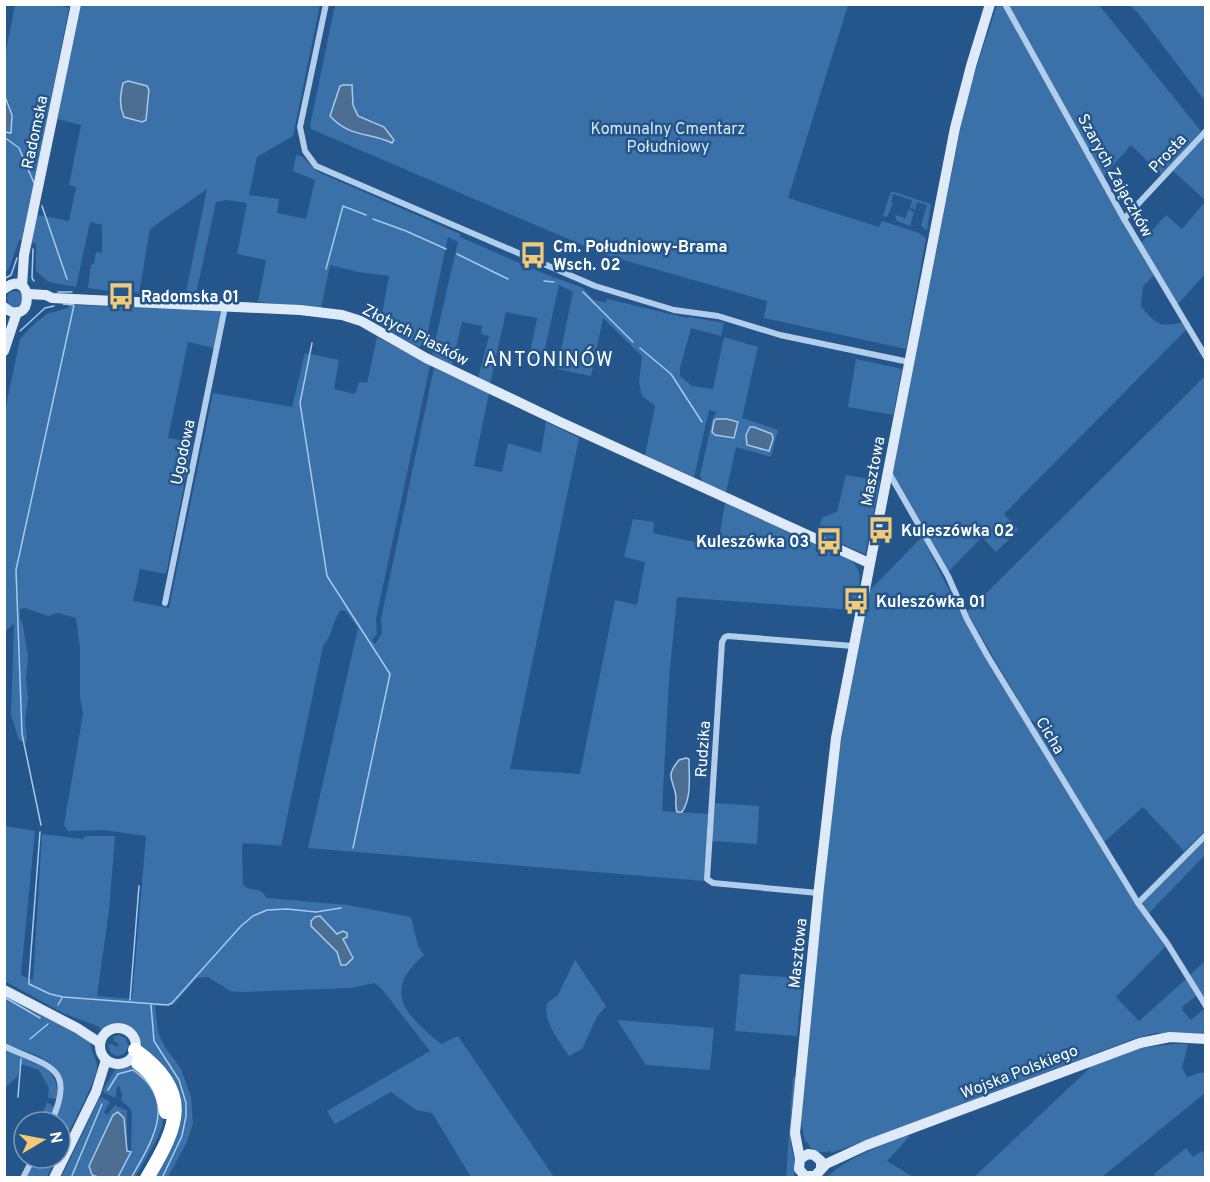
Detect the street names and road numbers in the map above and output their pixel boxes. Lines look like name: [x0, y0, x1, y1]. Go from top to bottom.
street label: Radomska: [18, 94, 53, 171]
street label: Szarych Zajączków: [1072, 111, 1156, 241]
street label: Prosta: [1145, 131, 1192, 178]
street label: Złotych Piasków: [359, 300, 472, 371]
street label: Ugodowa: [167, 418, 201, 487]
street label: Masztowa: [857, 435, 891, 508]
street label: Cicha: [1030, 714, 1068, 758]
street label: Rudzika: [692, 720, 716, 778]
street label: Masztowa: [785, 917, 813, 989]
street label: Wojska Polskiego: [958, 1041, 1081, 1104]

